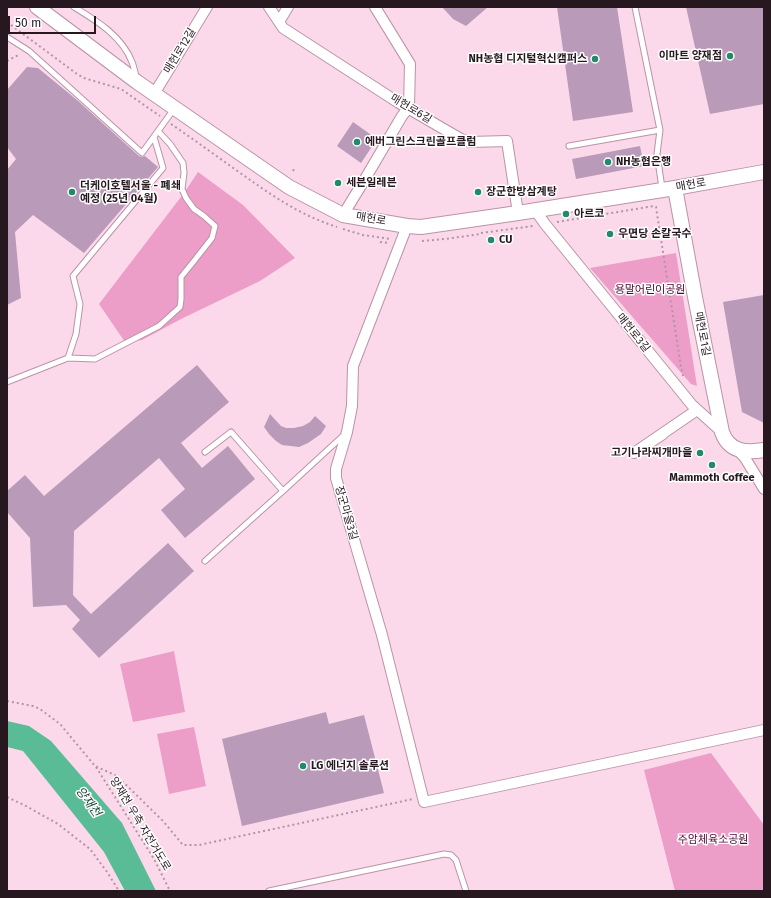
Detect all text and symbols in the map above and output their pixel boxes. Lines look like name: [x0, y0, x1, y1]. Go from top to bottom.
scale bar: [10, 8, 98, 34]
text: 50 m: [15, 16, 41, 30]
street label: 매헌로12길: [161, 26, 199, 76]
place label: 이마트 양재점: [659, 49, 722, 63]
marker: 이마트 양재점: [725, 51, 735, 61]
place label: NH농협 디지털혁신캠퍼스: [469, 52, 587, 66]
marker: NH농협 디지털혁신캠퍼스: [590, 54, 600, 64]
street label: 매헌로6길: [388, 91, 434, 127]
place label: 에버그린스크린골프클럼: [365, 135, 476, 149]
marker: 에버그린스크린골프클럼: [352, 137, 362, 147]
place label: NH농협은행: [616, 155, 671, 169]
marker: NH농협은행: [603, 157, 613, 167]
place label: 세븐일레븐: [346, 176, 397, 190]
street label: 매헌로: [675, 176, 707, 194]
marker: 세븐일레븐: [333, 178, 343, 188]
place label: 더케이호텔서울 - 폐쇄 예정 (25년 04월): [80, 179, 181, 205]
place label: 장군한방삼계탕: [486, 185, 557, 199]
marker: 더케이호텔서울 - 폐쇄 예정 (25년 04월): [67, 187, 77, 197]
marker: 장군한방삼계탕: [473, 187, 483, 197]
place label: 아르코: [574, 207, 604, 221]
marker: 아르코: [561, 209, 571, 219]
street label: 매헌로: [355, 210, 387, 228]
place label: 우면당 손칼국수: [618, 227, 691, 241]
marker: 우면당 손칼국수: [605, 229, 615, 239]
place label: CU: [499, 233, 512, 247]
marker: CU: [486, 235, 496, 245]
park label: 용말어린이공원: [615, 283, 685, 297]
street label: 매헌로3길: [613, 311, 653, 355]
street label: 매헌로1길: [691, 311, 713, 357]
place label: 고기나라찌개마을: [611, 446, 692, 460]
marker: 고기나라찌개마을: [695, 448, 705, 458]
marker: Mammoth Coffee: [707, 460, 717, 470]
place label: Mammoth Coffee: [669, 471, 755, 485]
street label: 장군마을3길: [332, 484, 360, 542]
place label: LG 에너지 솔루션: [311, 759, 389, 773]
marker: LG 에너지 솔루션: [298, 761, 308, 771]
street label: 양재천 우측 자전거도로: [107, 775, 173, 873]
water label: 양재천: [72, 784, 104, 820]
park label: 주암체육소공원: [678, 833, 748, 847]

